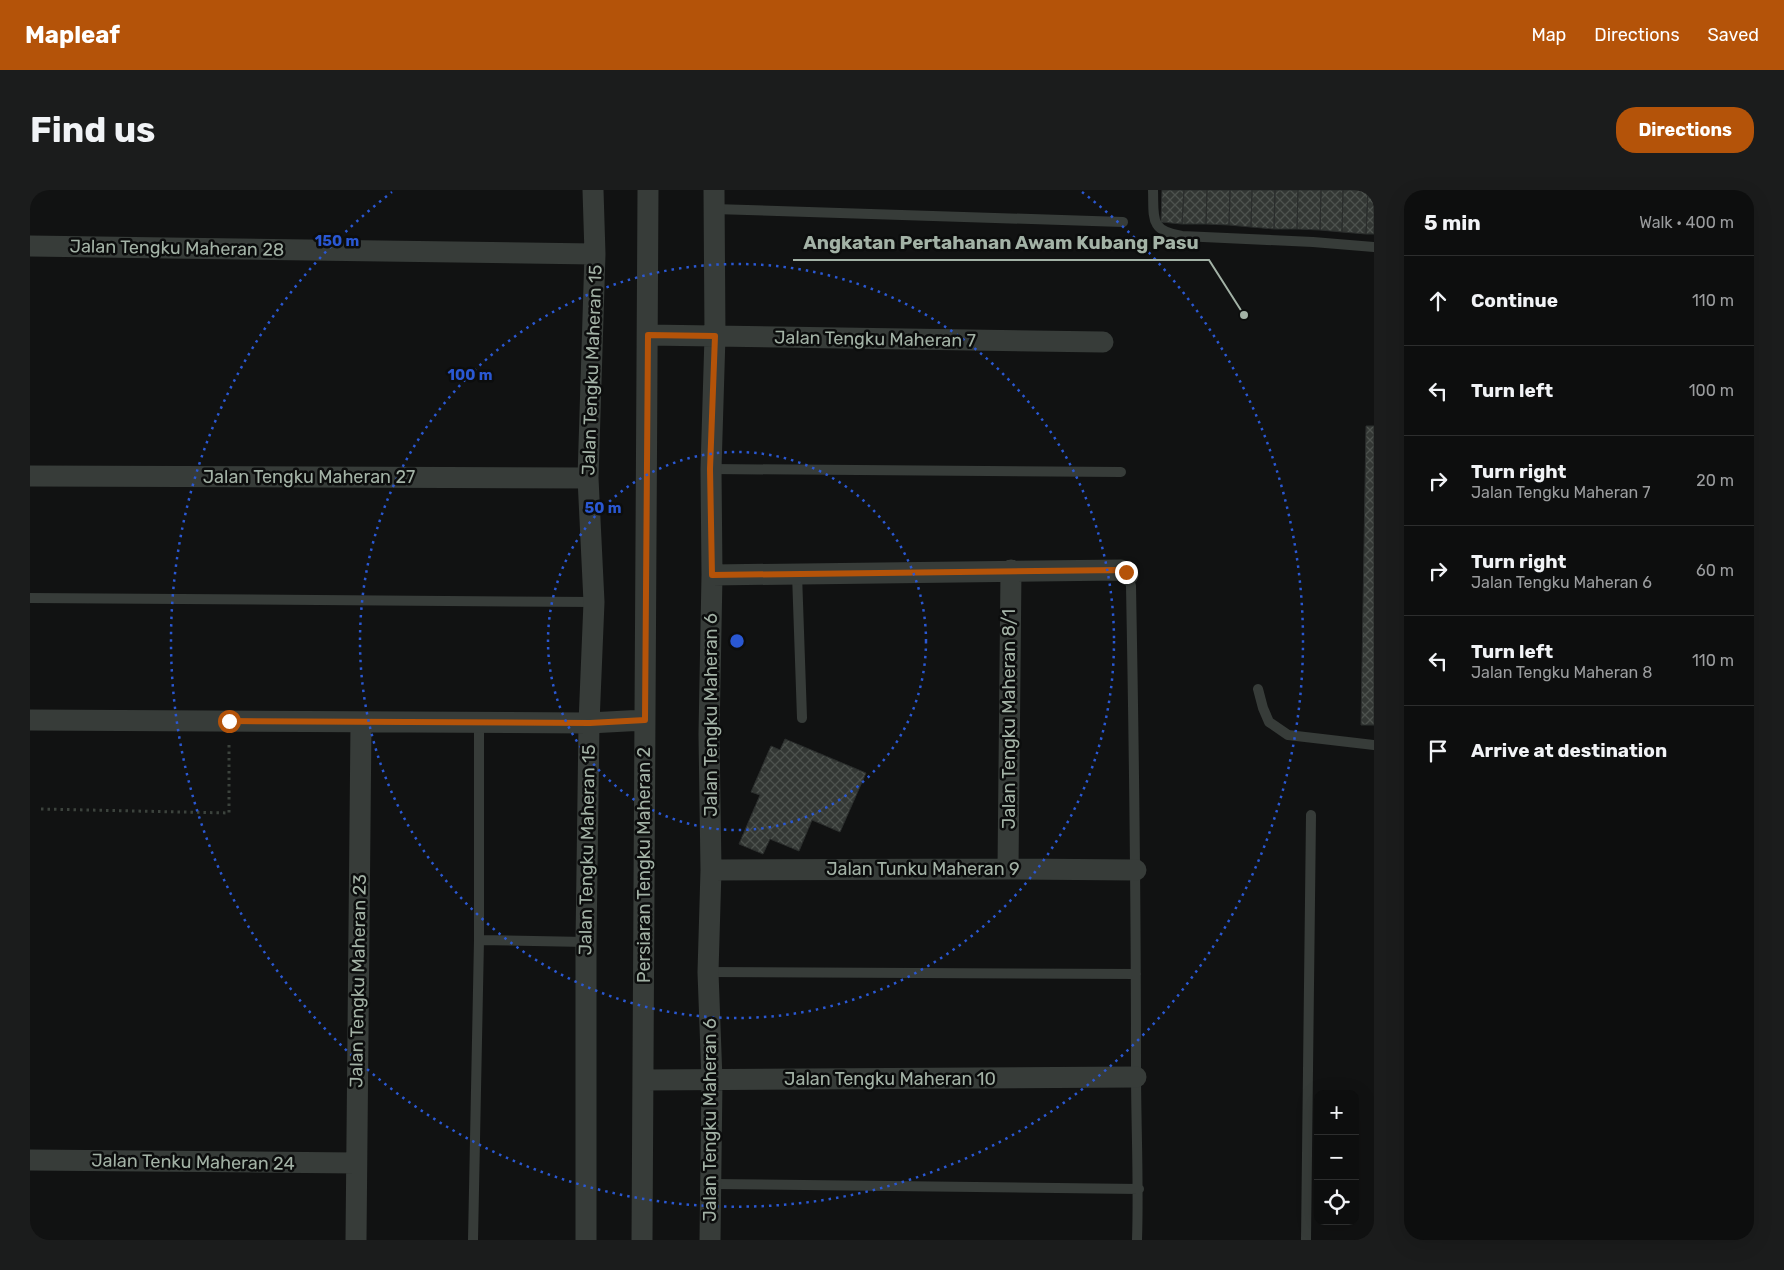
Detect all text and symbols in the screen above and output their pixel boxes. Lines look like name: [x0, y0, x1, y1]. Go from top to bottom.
text: Mapleaf: [25, 21, 120, 49]
text: Map: [1531, 24, 1566, 46]
text: Directions: [1594, 24, 1680, 46]
text: Saved: [1708, 24, 1759, 46]
button: Directions: [1616, 107, 1754, 153]
text: Find us: [30, 109, 155, 151]
text: 5 min: [1424, 210, 1481, 235]
text: Walk · 400 m: [1639, 213, 1734, 232]
callout: Angkatan Pertahanan Awam Kubang Pasu: [793, 226, 1209, 260]
text: Angkatan Pertahanan Awam Kubang Pasu: [803, 231, 1199, 254]
text: 150 m: [315, 232, 359, 250]
street label: Jalan Tengku Maheran 28: [70, 235, 284, 261]
street label: Jalan Tengku Maheran 15: [577, 264, 607, 476]
icon: ahead: [1424, 287, 1452, 315]
text: Continue: [1471, 289, 1558, 312]
text: 110 m: [1692, 291, 1734, 310]
street label: Jalan Tengku Maheran 7: [774, 326, 976, 352]
text: 100 m: [448, 366, 492, 384]
icon: left: [1424, 377, 1452, 405]
text: Turn left: [1471, 379, 1553, 402]
text: 100 m: [1689, 381, 1734, 400]
text: Turn right: [1471, 460, 1566, 483]
street label: Jalan Tengku Maheran 27: [203, 466, 415, 488]
icon: right: [1424, 467, 1452, 495]
text: 20 m: [1696, 471, 1734, 490]
text: Jalan Tengku Maheran 7: [1471, 483, 1650, 502]
text: 50 m: [585, 499, 621, 517]
text: Turn right: [1471, 550, 1566, 573]
icon: right: [1424, 557, 1452, 585]
route end: [1115, 561, 1138, 584]
text: 60 m: [1696, 561, 1734, 580]
text: Jalan Tengku Maheran 6: [1471, 573, 1652, 592]
street label: Jalan Tengku Maheran 8/1: [998, 609, 1020, 829]
street label: Jalan Tengku Maheran 6: [700, 613, 722, 817]
centre of rings: [728, 632, 746, 650]
text: Turn left: [1471, 640, 1553, 663]
icon: left: [1424, 647, 1452, 675]
text: 110 m: [1692, 651, 1734, 670]
text: Jalan Tengku Maheran 8: [1471, 663, 1652, 682]
route start: [218, 710, 241, 733]
icon: arrive: [1424, 737, 1452, 765]
text: Arrive at destination: [1471, 739, 1667, 762]
street label: Jalan Tengku Maheran 15: [574, 744, 600, 956]
street label: Persiaran Tengku Maheran 2: [633, 747, 655, 983]
street label: Jalan Tunku Maheran 9: [826, 858, 1020, 880]
street label: Jalan Tengku Maheran 23: [345, 874, 371, 1088]
street label: Jalan Tengku Maheran 6: [699, 1018, 721, 1222]
street label: Jalan Tengku Maheran 10: [784, 1068, 996, 1090]
map controls: [1314, 1090, 1359, 1225]
button: +: [1314, 1090, 1359, 1135]
button: −: [1314, 1135, 1359, 1180]
street label: Jalan Tenku Maheran 24: [91, 1149, 295, 1175]
button: locate: [1314, 1180, 1359, 1225]

